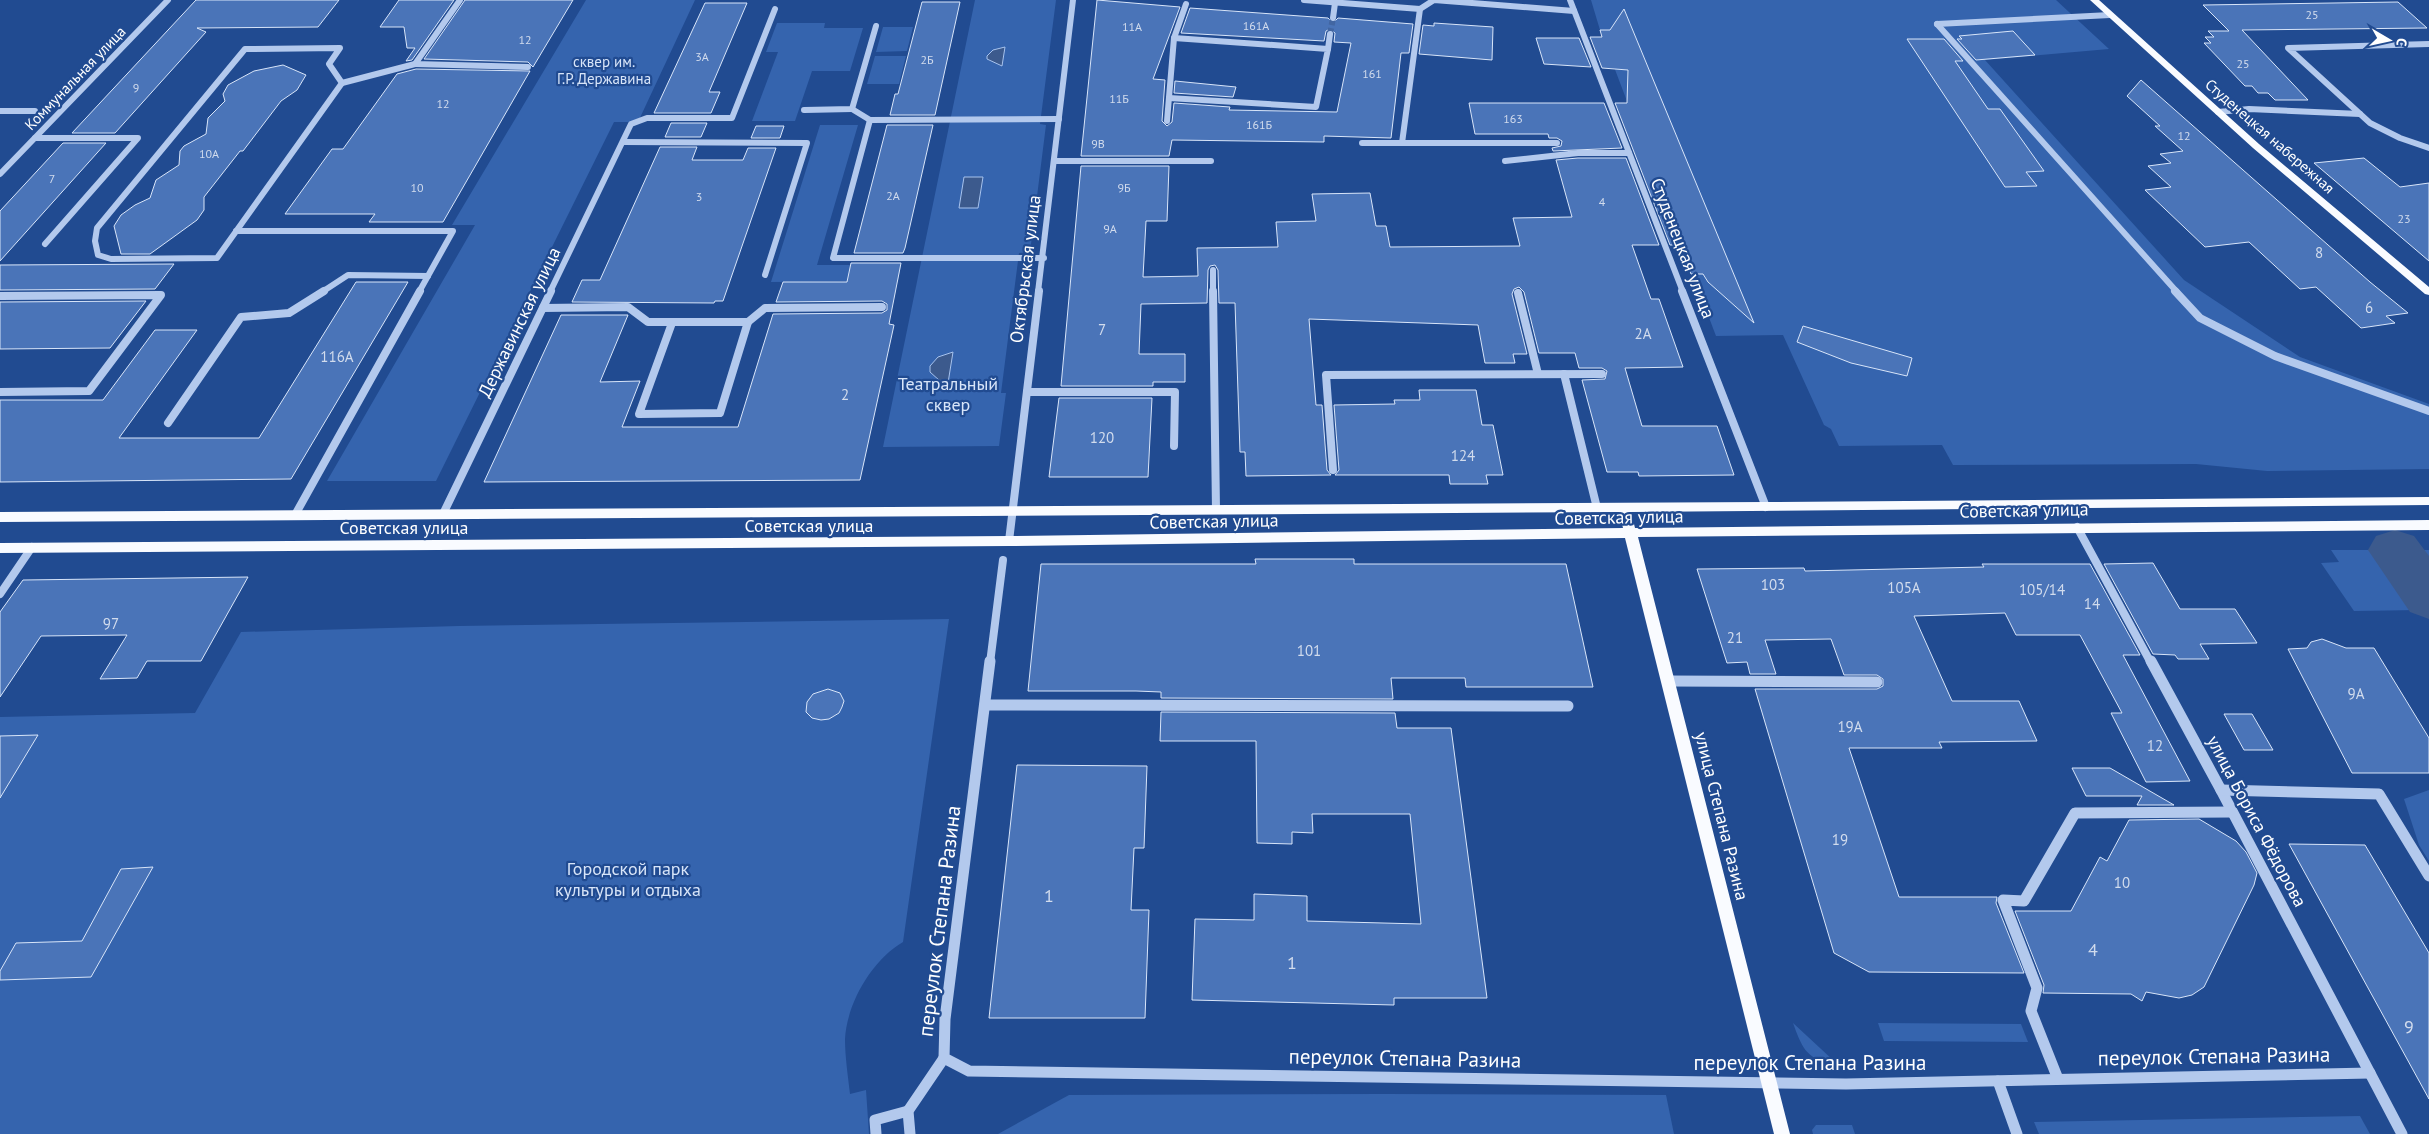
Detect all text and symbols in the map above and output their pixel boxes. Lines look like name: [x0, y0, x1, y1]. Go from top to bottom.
house number: 25: [2305, 7, 2319, 22]
north arrow: [2364, 15, 2414, 65]
house number: 161А: [1243, 18, 1269, 33]
house number: 11А: [1122, 19, 1142, 34]
street label: Коммунальная улица: [20, 22, 130, 134]
house number: 12: [518, 32, 532, 47]
text: С: [2392, 37, 2411, 47]
house number: 3А: [695, 49, 709, 64]
park label: сквер им. Г.Р. Державина: [557, 52, 651, 88]
house number: 2Б: [920, 52, 934, 67]
house number: 25: [2236, 56, 2250, 71]
house number: 161: [1362, 66, 1382, 81]
street label: Студенецкая набережная: [2201, 75, 2339, 197]
house number: 9: [133, 80, 139, 95]
house number: 11Б: [1109, 91, 1129, 106]
house number: 12: [436, 96, 450, 111]
house number: 163: [1503, 111, 1523, 126]
house number: 161Б: [1246, 117, 1273, 132]
house number: 12: [2177, 128, 2191, 143]
house number: 9В: [1091, 136, 1105, 151]
house number: 10А: [199, 146, 219, 161]
house number: 7: [49, 171, 55, 186]
street label: Студенецкая улица: [1646, 174, 1720, 322]
house number: 10: [410, 180, 424, 195]
house number: 9Б: [1117, 180, 1131, 195]
house number: 2А: [886, 188, 900, 203]
house number: 3: [696, 189, 702, 204]
street label: Октябрьская улица: [1005, 194, 1045, 344]
house number: 4: [1599, 194, 1606, 209]
house number: 23: [2397, 211, 2411, 226]
house number: 9А: [1103, 221, 1117, 236]
street label: Державинская улица: [473, 243, 565, 401]
house number: 8: [2315, 243, 2323, 262]
house number: 6: [2365, 298, 2373, 317]
house number: 7: [1098, 320, 1106, 339]
house number: 2А: [1635, 324, 1652, 343]
house number: 116А: [320, 347, 354, 366]
park label: Театральный сквер: [898, 372, 998, 416]
house number: 2: [841, 385, 849, 404]
house number: 120: [1090, 428, 1114, 447]
house number: 124: [1451, 446, 1475, 465]
street label: Советская улица: [1959, 497, 2089, 523]
street label: Советская улица: [1554, 504, 1684, 530]
street label: Советская улица: [1149, 508, 1279, 534]
street label: Советская улица: [744, 514, 874, 537]
street label: Советская улица: [339, 516, 469, 539]
house number: 103: [1761, 575, 1785, 594]
house number: 105А: [1887, 578, 1921, 597]
house number: 105/14: [2019, 580, 2065, 599]
house number: 14: [2084, 594, 2100, 613]
house number: 97: [103, 614, 119, 633]
house number: 21: [1727, 628, 1743, 647]
house number: 101: [1297, 641, 1321, 660]
house number: 9А: [2348, 684, 2365, 703]
house number: 19А: [1837, 717, 1863, 736]
street label: улица Степана Разина: [1690, 729, 1754, 903]
street label: улица Бориса Фёдорова: [2202, 731, 2312, 911]
house number: 12: [2147, 736, 2163, 755]
street label: переулок Степана Разина: [911, 804, 967, 1038]
house number: 19: [1832, 830, 1848, 849]
park label: Городской парк культуры и отдыха: [555, 857, 701, 901]
house number: 10: [2114, 873, 2130, 892]
house number: 1: [1044, 884, 1054, 907]
house number: 4: [2088, 938, 2098, 961]
house number: 1: [1287, 951, 1297, 974]
house number: 9: [2404, 1015, 2414, 1038]
street label: переулок Степана Разина: [2097, 1040, 2331, 1072]
street label: переулок Степана Разина: [1288, 1042, 1522, 1074]
street label: переулок Степана Разина: [1694, 1049, 1926, 1076]

